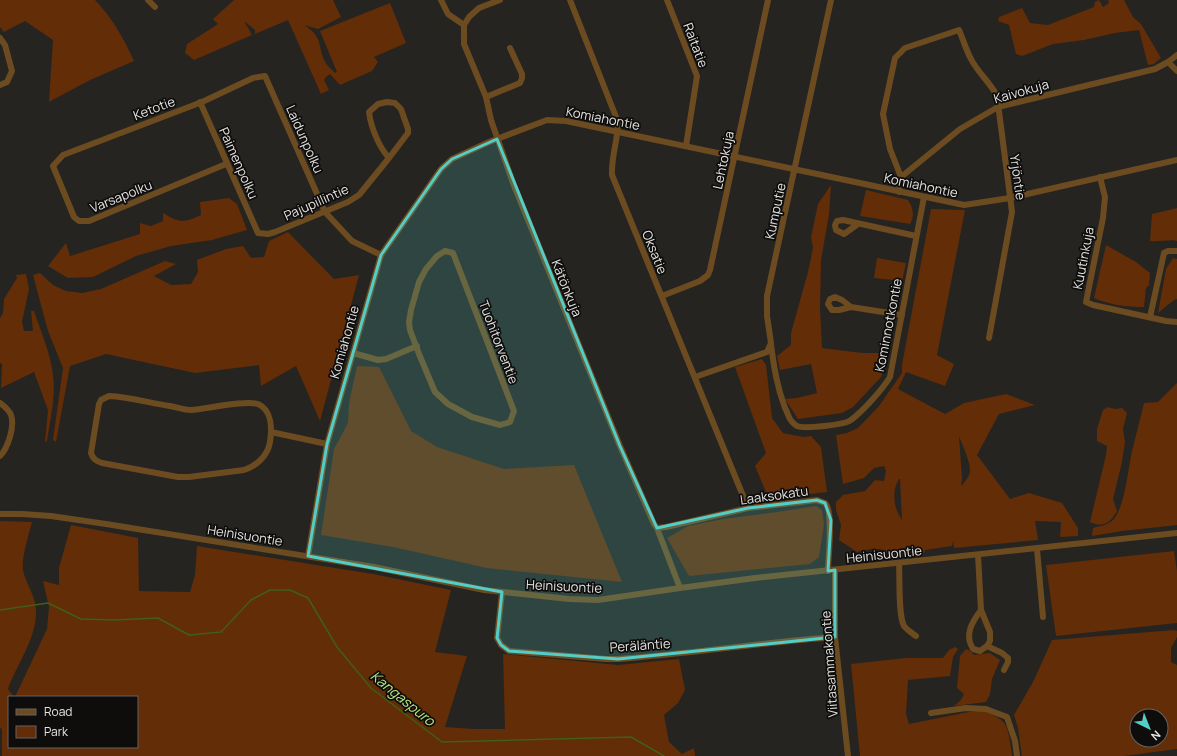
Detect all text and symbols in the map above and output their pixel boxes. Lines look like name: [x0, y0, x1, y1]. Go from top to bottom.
street label: Raitatie: [679, 20, 713, 70]
street label: Kaivokuja: [991, 75, 1051, 107]
street label: Ketotie: [131, 92, 178, 124]
street label: Laidunpolku: [282, 102, 328, 176]
street label: Komiahontie: [564, 102, 642, 134]
street label: Paimenpolku: [215, 124, 263, 202]
street label: Lehtokuja: [708, 129, 738, 191]
street label: Yrjöntie: [1006, 153, 1030, 201]
street label: Komiahontie: [882, 168, 960, 202]
street label: Varsapolku: [87, 175, 155, 217]
street label: Pajupillintie: [281, 180, 352, 224]
street label: Kumputie: [760, 181, 790, 241]
street label: Kuutinkuja: [1068, 225, 1098, 291]
street label: Oksatie: [638, 227, 672, 277]
street label: Kätönkuja: [547, 257, 587, 319]
street label: Kominnotkontie: [870, 276, 906, 373]
street label: Tuohitorventie: [475, 298, 523, 387]
street label: Komiahontie: [325, 303, 363, 381]
street label: Laaksokatu: [739, 481, 809, 509]
street label: Heinisuontie: [206, 520, 284, 550]
street label: Heinisuontie: [845, 541, 923, 567]
street label: Heinisuontie: [526, 575, 603, 597]
street label: Viitasammakontie: [816, 610, 842, 718]
street label: Peräläntie: [609, 634, 671, 656]
water label: Kangaspuro: [367, 666, 440, 730]
legend: [8, 696, 138, 748]
text: Road: [44, 703, 72, 720]
north arrow: [1129, 708, 1169, 748]
text: Park: [44, 723, 69, 740]
text: N: [1148, 727, 1164, 744]

